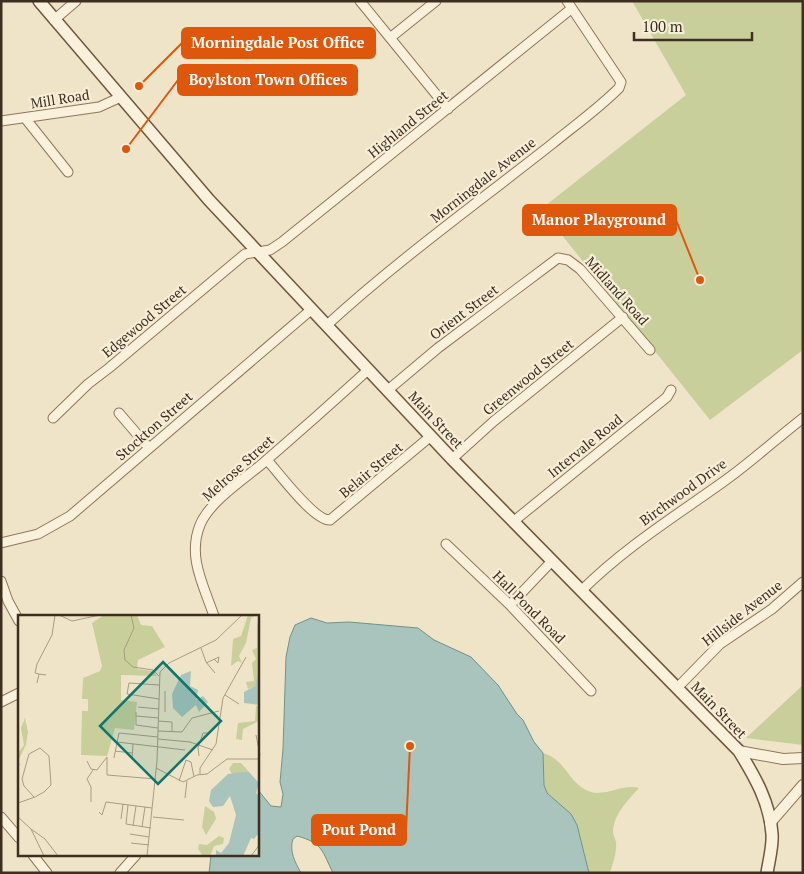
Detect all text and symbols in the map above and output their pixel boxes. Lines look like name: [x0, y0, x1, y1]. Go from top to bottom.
scale bar: [634, 10, 752, 42]
text: 100 m: [642, 16, 683, 36]
callout: Morningdale Post Office: [182, 28, 375, 58]
text: Morningdale Post Office: [191, 32, 365, 52]
callout: Boylston Town Offices: [178, 65, 357, 95]
text: Boylston Town Offices: [189, 69, 348, 89]
street label: Mill Road: [29, 84, 91, 113]
street label: Highland Street: [364, 85, 452, 162]
street label: Morningdale Avenue: [426, 133, 539, 227]
callout: Manor Playground: [523, 205, 676, 235]
text: Manor Playground: [532, 209, 666, 229]
street label: Midland Road: [581, 252, 653, 329]
street label: Edgewood Street: [98, 279, 190, 361]
street label: Orient Street: [426, 279, 503, 344]
street label: Greenwood Street: [478, 334, 578, 419]
street label: Stockton Street: [111, 386, 197, 464]
street label: Main Street: [405, 387, 469, 453]
street label: Intervale Road: [543, 409, 626, 482]
street label: Melrose Street: [198, 430, 278, 505]
street label: Belair Street: [335, 437, 407, 502]
street label: Birchwood Drive: [635, 454, 730, 530]
street label: Hall Pond Road: [489, 566, 570, 647]
street label: Hillside Avenue: [698, 575, 786, 650]
inset map: [18, 615, 259, 856]
street label: Main Street: [687, 677, 752, 743]
callout: Pout Pond: [312, 815, 406, 845]
text: Pout Pond: [322, 819, 396, 839]

